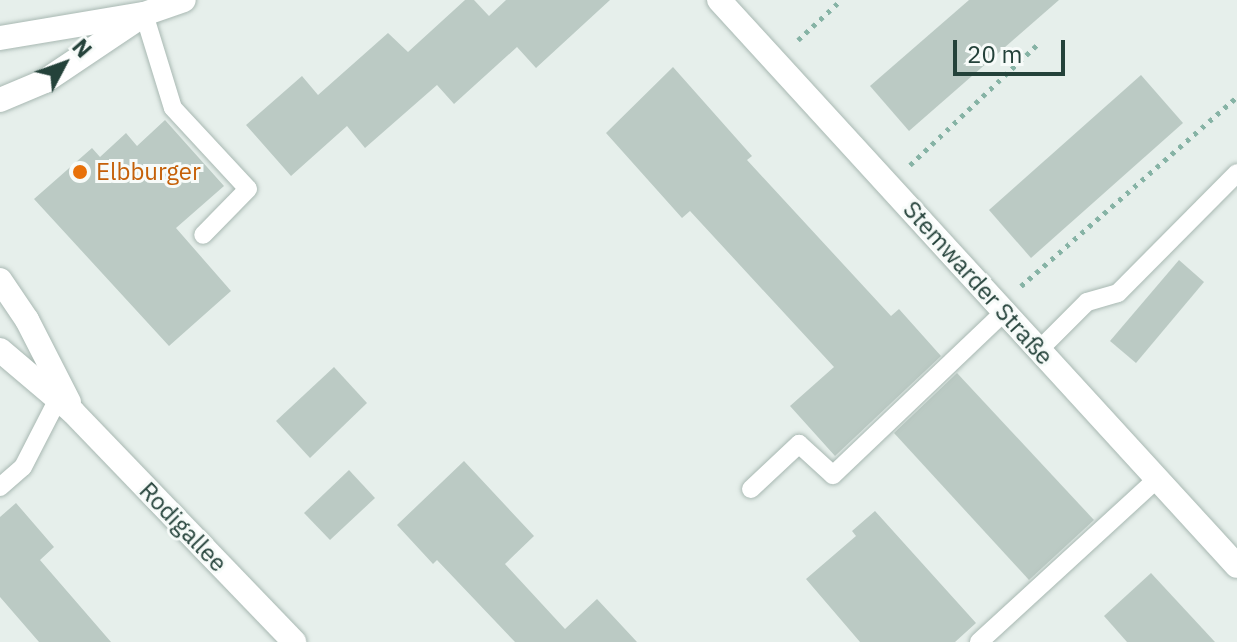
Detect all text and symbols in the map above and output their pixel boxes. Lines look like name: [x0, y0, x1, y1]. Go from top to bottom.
north arrow: [24, 24, 104, 104]
scale bar: [957, 24, 1069, 74]
text: N: [66, 32, 99, 63]
text: 20 m: [967, 38, 1022, 70]
place label: Elbburger: [96, 158, 201, 186]
marker: Elbburger: [71, 163, 89, 181]
street label: Stemwarder Straße: [897, 195, 1059, 371]
street label: Rodigallee: [133, 476, 233, 578]

